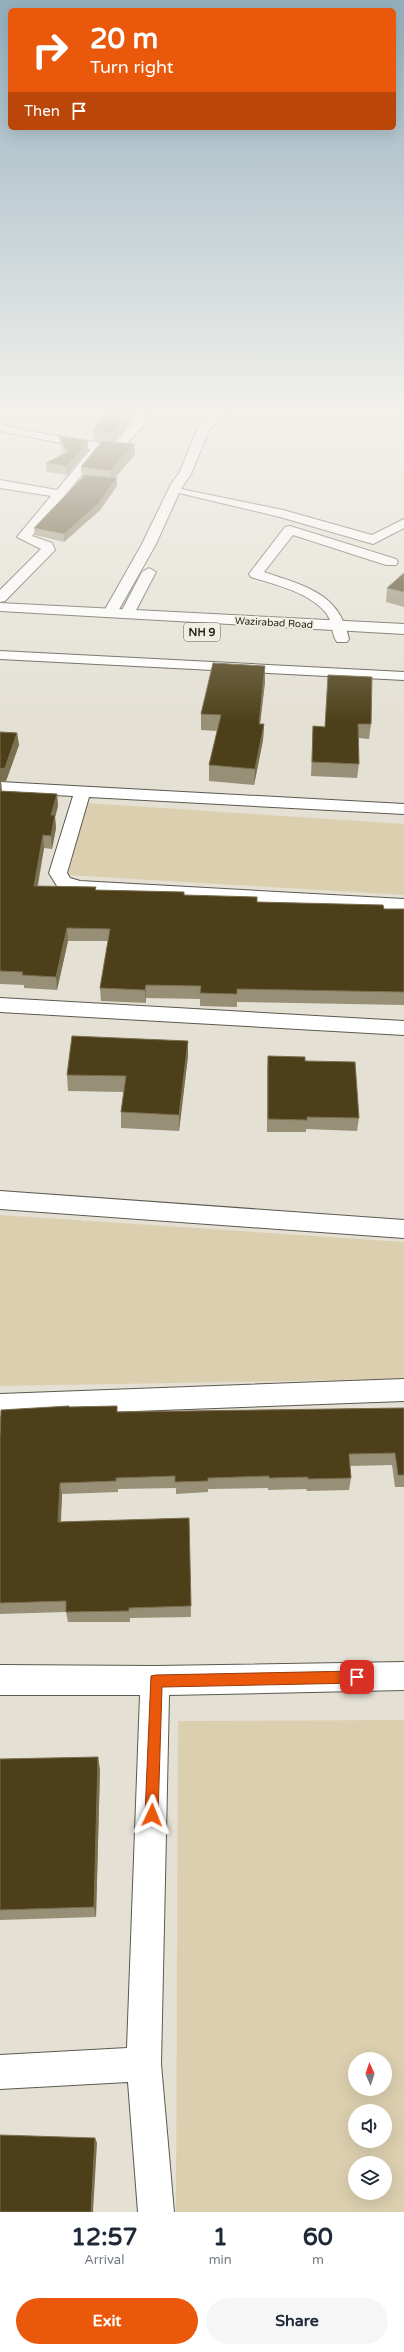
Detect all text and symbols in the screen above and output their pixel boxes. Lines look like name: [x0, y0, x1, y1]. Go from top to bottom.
text: 20 m: [90, 22, 158, 56]
icon: right: [24, 24, 76, 76]
text: Turn right: [90, 56, 174, 78]
icon: arrive: [68, 100, 90, 122]
text: Then: [24, 102, 60, 120]
street label: Wazirabad Road: [235, 615, 313, 631]
road number: NH 9: [184, 623, 220, 641]
pin: [340, 1660, 374, 1694]
icon: arrive: [346, 1666, 368, 1688]
position arrow: [131, 1794, 173, 1836]
north arrow: [348, 2052, 392, 2096]
map controls: [348, 2052, 392, 2200]
button: sound: [348, 2104, 392, 2148]
button: layers: [348, 2156, 392, 2200]
text: 12:57: [71, 2223, 138, 2252]
text: 1: [213, 2223, 228, 2252]
text: 60: [303, 2223, 333, 2252]
text: Arrival: [84, 2252, 124, 2268]
text: min: [209, 2252, 232, 2268]
text: m: [312, 2252, 324, 2268]
button: Exit: [16, 2298, 198, 2344]
button: Share: [206, 2298, 388, 2344]

